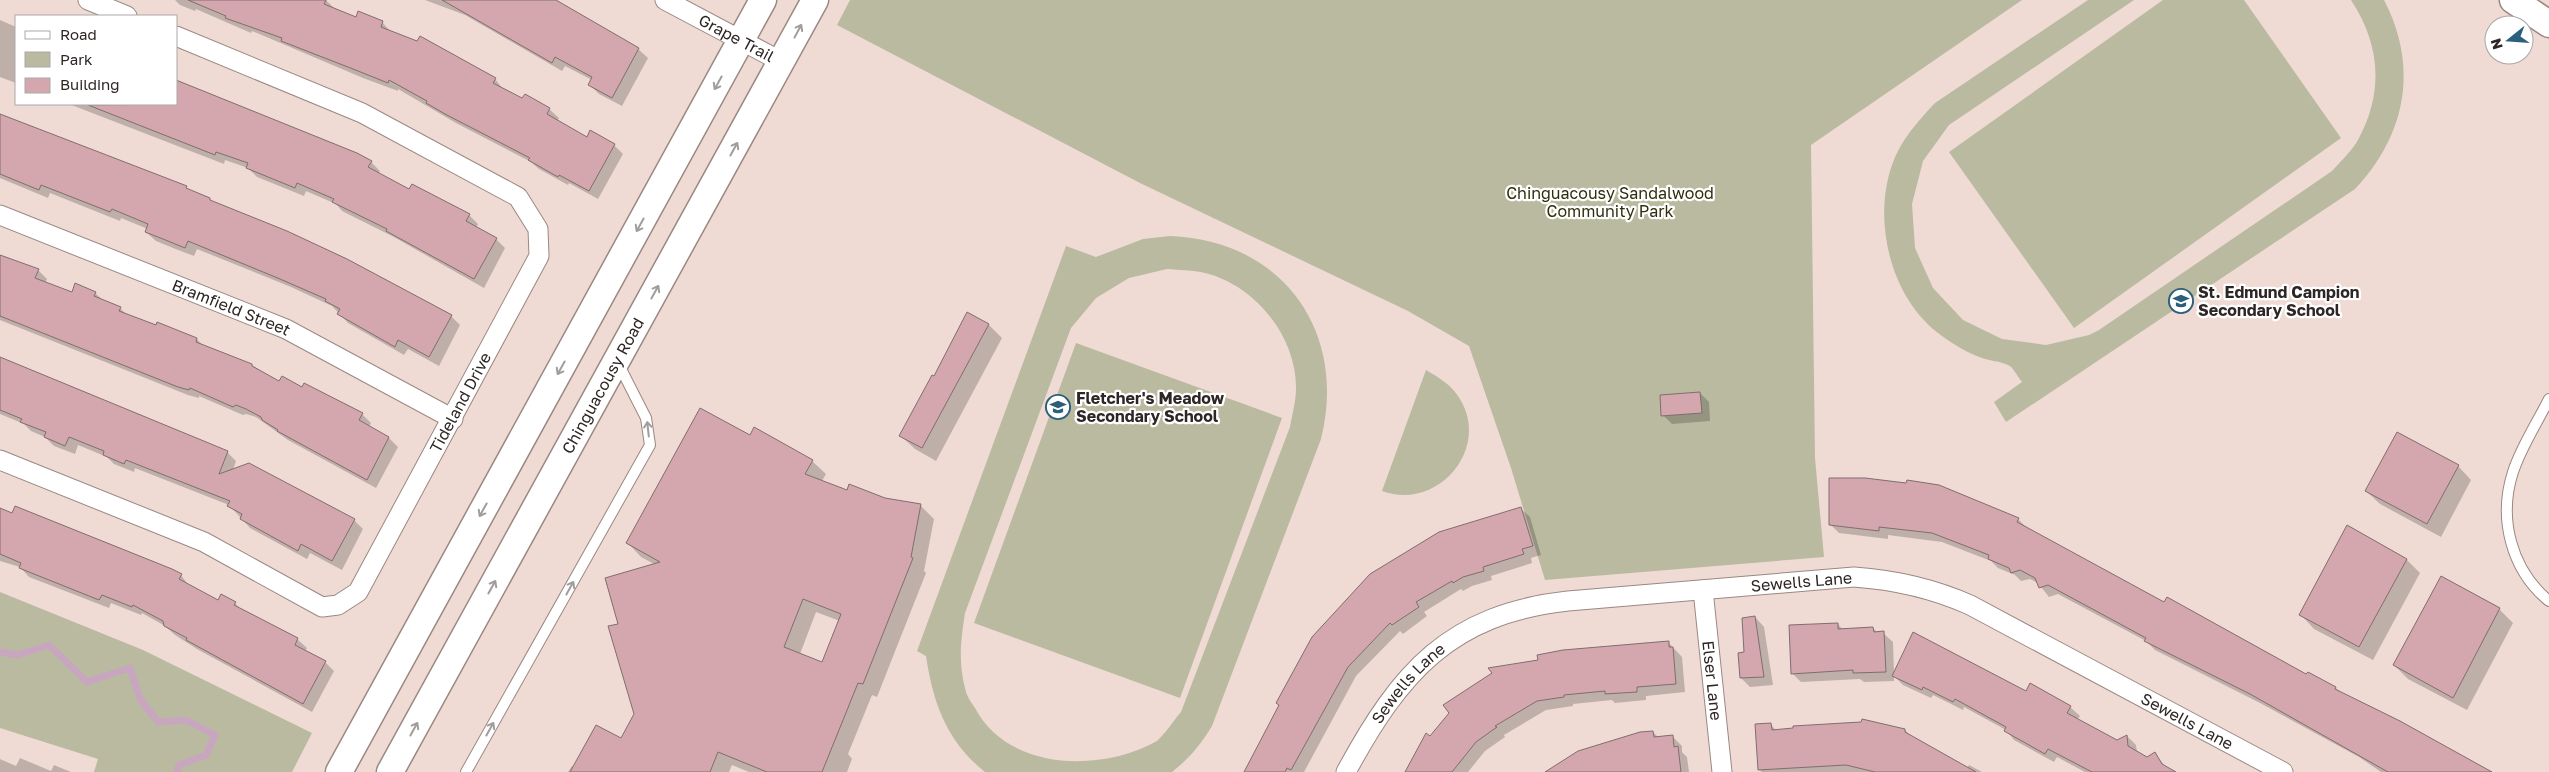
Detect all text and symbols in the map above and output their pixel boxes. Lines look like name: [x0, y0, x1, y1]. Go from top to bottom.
street label: Grape Trail: [695, 10, 778, 66]
legend: [15, 15, 178, 105]
north arrow: [2484, 15, 2534, 65]
one-way arrow: [794, 24, 803, 39]
text: Road: [60, 25, 97, 43]
text: N: [2486, 36, 2506, 52]
text: Park: [60, 50, 93, 68]
text: Building: [60, 75, 120, 93]
one-way arrow: [713, 75, 722, 90]
one-way arrow: [729, 142, 739, 157]
park label: Chinguacousy Sandalwood Community Park: [1506, 183, 1714, 221]
one-way arrow: [635, 218, 645, 233]
street label: Bramfield Street: [169, 275, 294, 340]
place label: St. Edmund Campion Secondary School: [2198, 282, 2359, 320]
one-way arrow: [650, 284, 660, 299]
school or university icon: St. Edmund Campion Secondary School: [2168, 288, 2194, 314]
street label: Chinguacousy Road: [557, 314, 648, 457]
street label: Tideland Drive: [425, 349, 495, 456]
one-way arrow: [556, 360, 566, 374]
place label: Fletcher's Meadow Secondary School: [1076, 388, 1225, 426]
school or university icon: Fletcher's Meadow Secondary School: [1045, 394, 1071, 420]
one-way arrow: [643, 421, 653, 437]
one-way arrow: [478, 502, 487, 517]
street label: Sewells Lane: [1750, 567, 1853, 596]
one-way arrow: [488, 580, 497, 595]
one-way arrow: [565, 581, 575, 595]
street label: Sewells Lane: [1367, 638, 1449, 727]
street label: Elser Lane: [1698, 639, 1727, 722]
street label: Sewells Lane: [2138, 688, 2237, 754]
one-way arrow: [485, 722, 495, 737]
one-way arrow: [409, 723, 419, 737]

